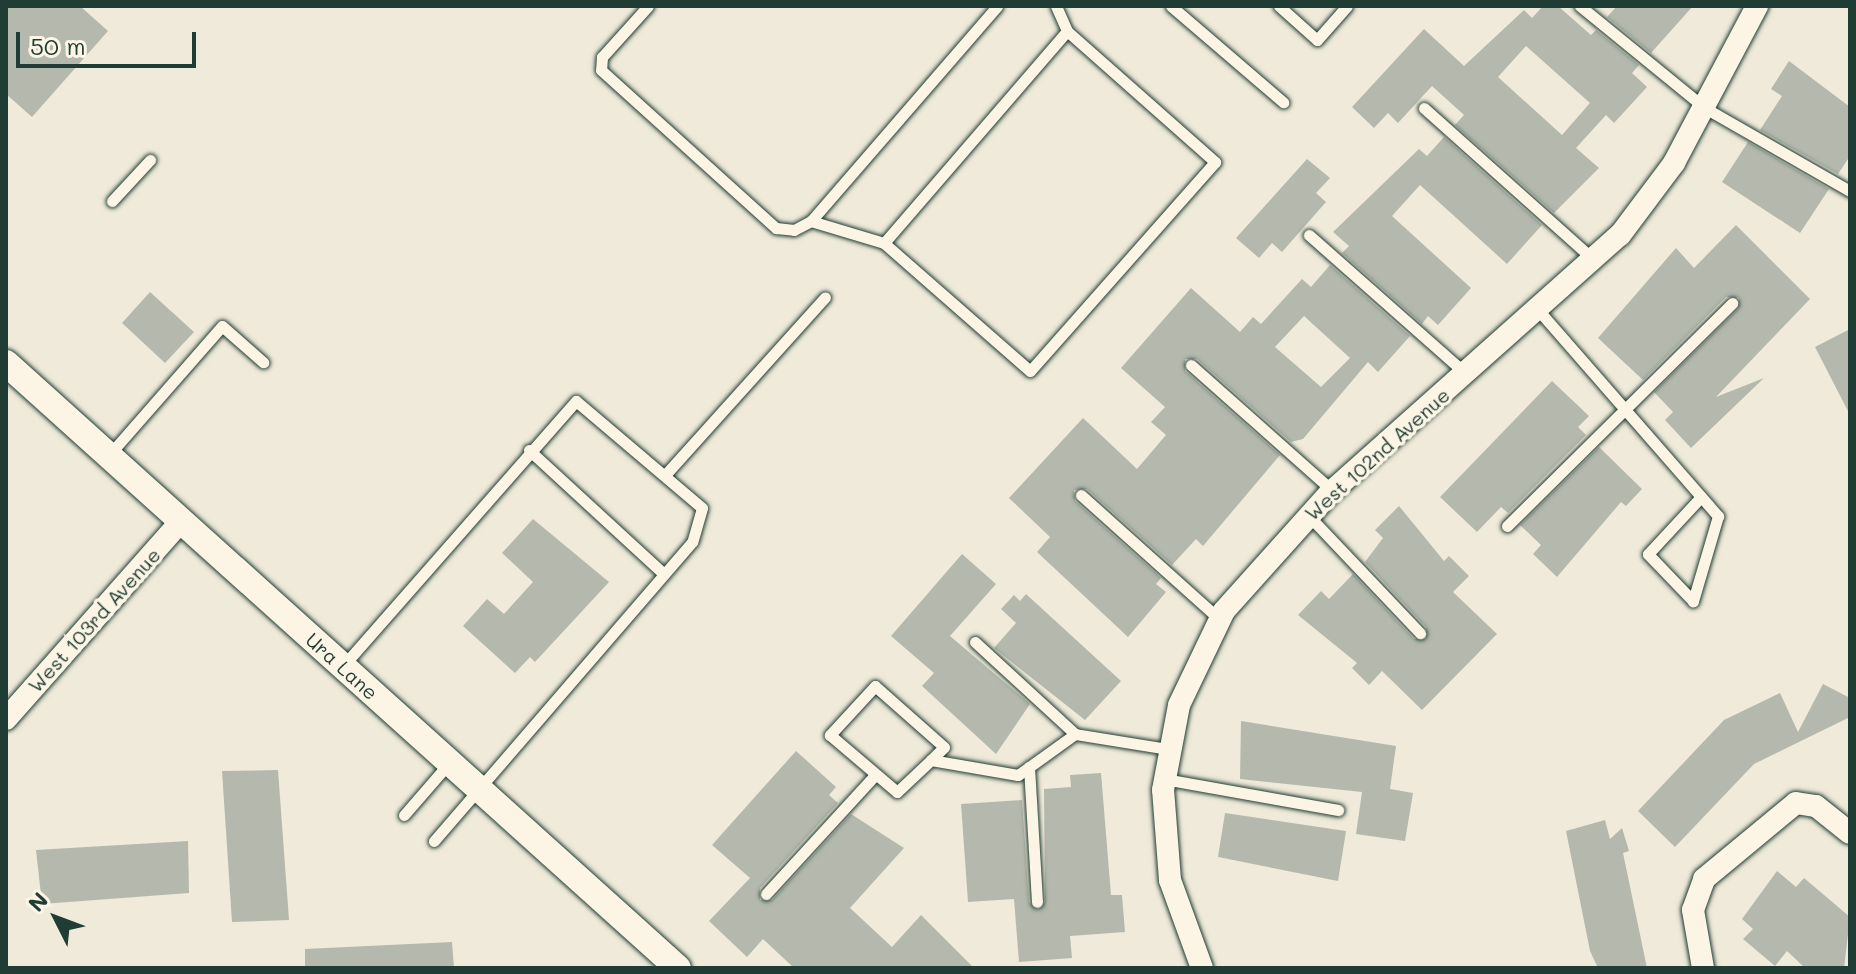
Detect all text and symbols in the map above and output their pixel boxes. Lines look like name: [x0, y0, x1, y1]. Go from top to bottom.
scale bar: [20, 16, 200, 66]
text: 50 m: [30, 30, 86, 61]
street label: West 102nd Avenue: [1300, 383, 1454, 525]
street label: West 103rd Avenue: [23, 543, 165, 697]
street label: Ura Lane: [301, 627, 383, 705]
north arrow: [16, 878, 96, 958]
text: N: [21, 886, 54, 918]

